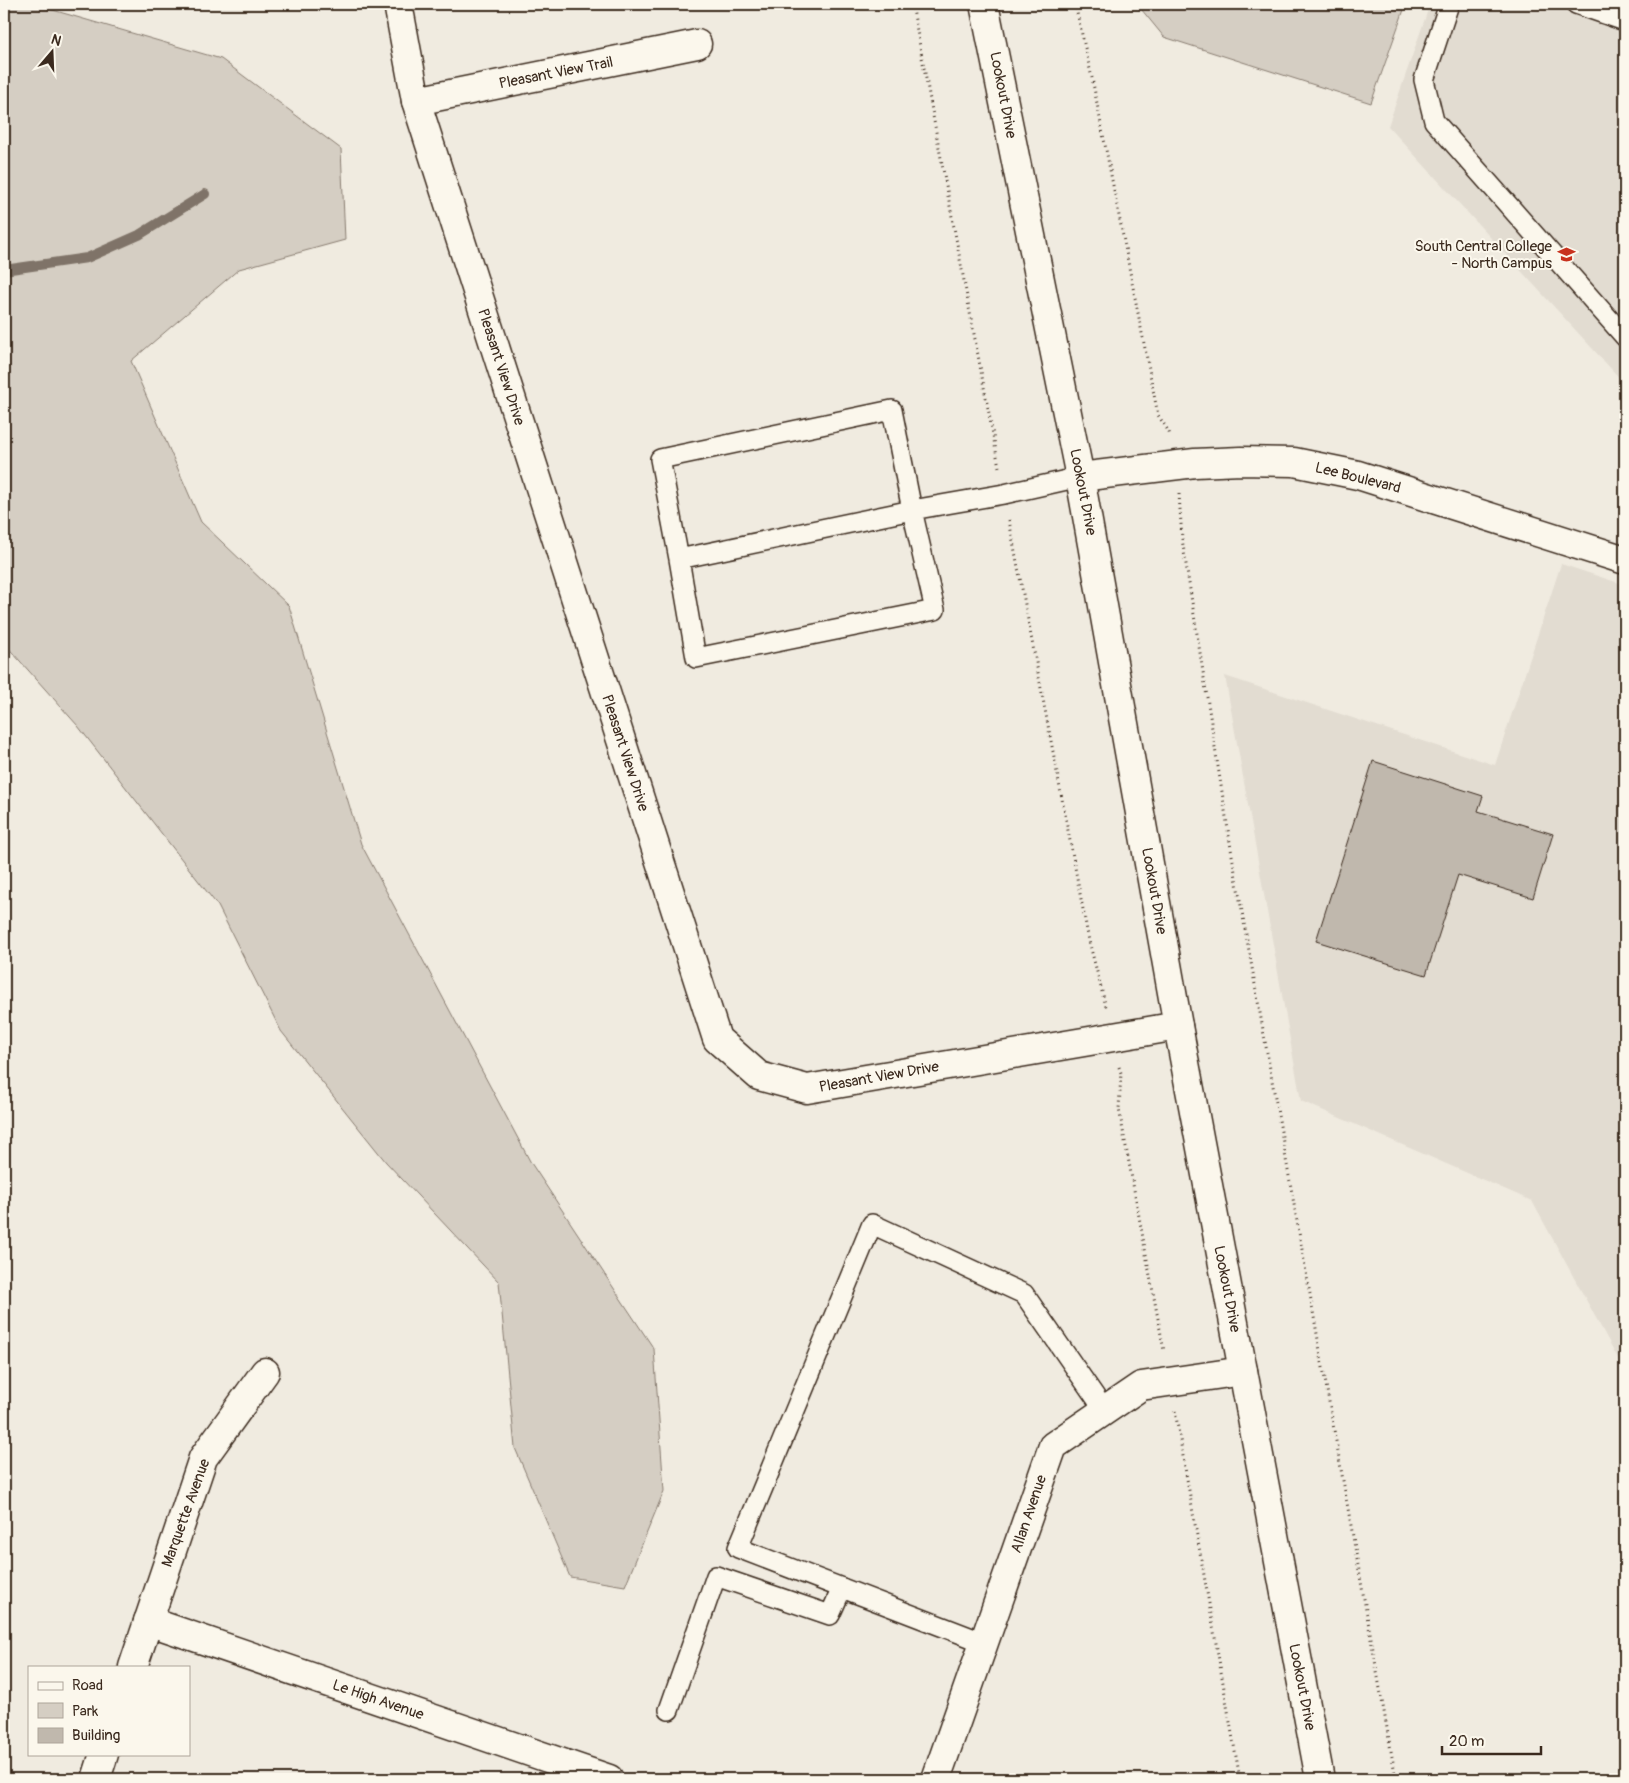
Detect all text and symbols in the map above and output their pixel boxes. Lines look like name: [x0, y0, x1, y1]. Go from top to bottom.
north arrow: [28, 28, 78, 78]
text: N: [49, 31, 63, 50]
street label: Lookout Drive: [985, 50, 1021, 140]
street label: Pleasant View Trail: [497, 53, 615, 93]
place label: South Central College - North Campus: [1415, 237, 1553, 273]
school or university icon: South Central College - North Campus: [1556, 245, 1576, 265]
street label: Pleasant View Drive: [473, 306, 529, 428]
street label: Lookout Drive: [1065, 447, 1101, 537]
street label: Lee Boulevard: [1313, 458, 1403, 498]
street label: Pleasant View Drive: [597, 692, 653, 814]
street label: Lookout Drive: [1137, 846, 1171, 936]
street label: Pleasant View Drive: [818, 1057, 941, 1097]
street label: Lookout Drive: [1209, 1244, 1245, 1334]
street label: Marquette Avenue: [158, 1456, 215, 1570]
street label: Allan Avenue: [1007, 1472, 1051, 1556]
street label: Lookout Drive: [1284, 1642, 1320, 1732]
legend: [28, 1666, 190, 1756]
street label: Le High Avenue: [330, 1675, 427, 1725]
text: Road: [72, 1676, 103, 1695]
text: Park: [72, 1702, 99, 1721]
scale bar: [1442, 1723, 1540, 1755]
text: Building: [72, 1726, 120, 1745]
text: 20 m: [1449, 1732, 1484, 1751]

